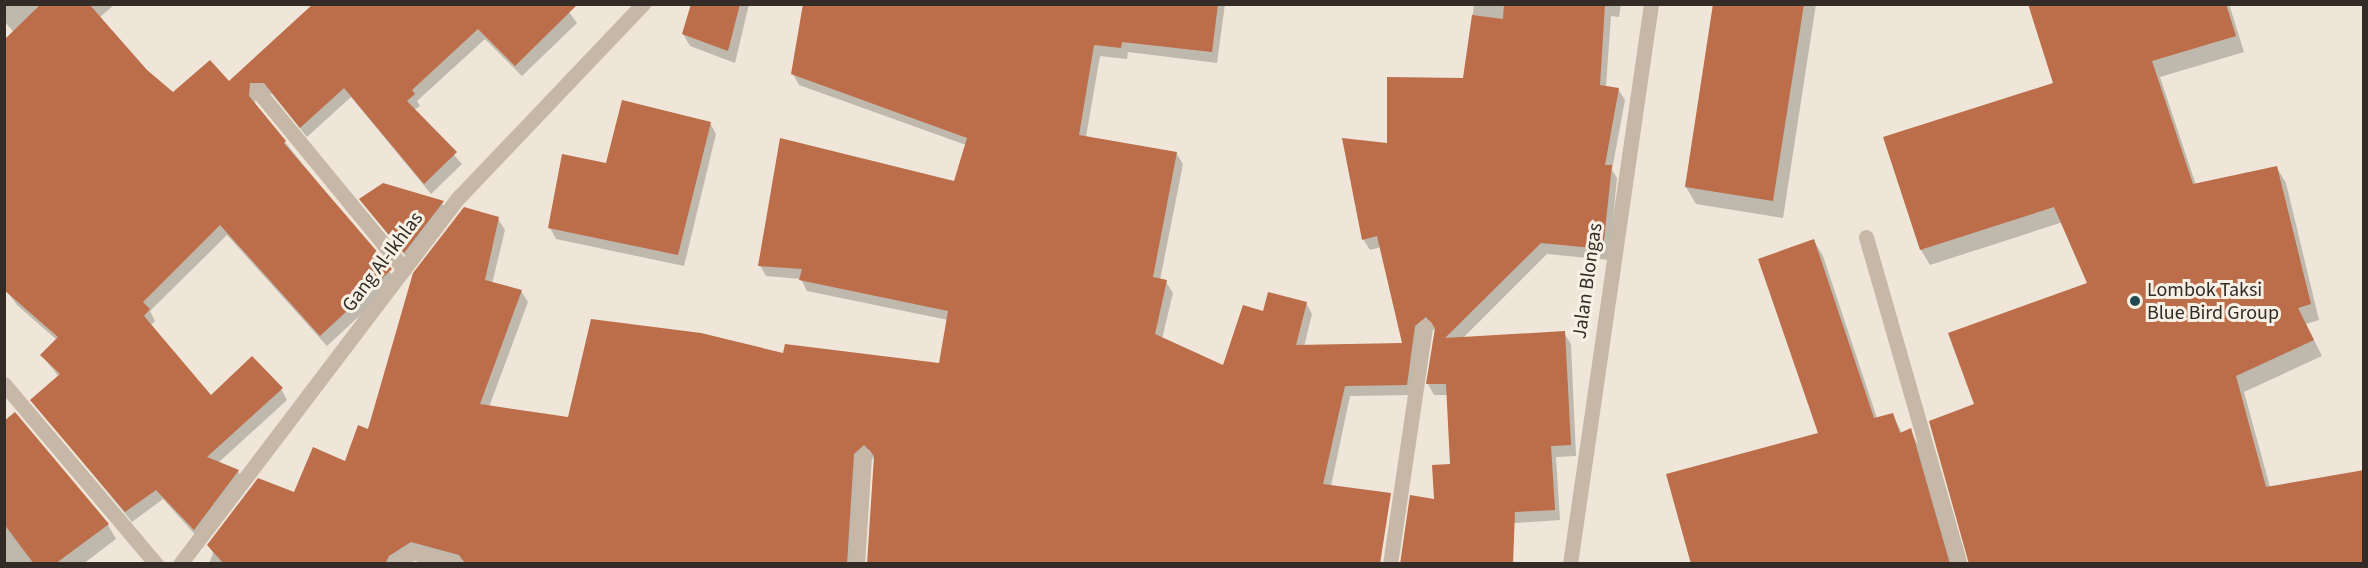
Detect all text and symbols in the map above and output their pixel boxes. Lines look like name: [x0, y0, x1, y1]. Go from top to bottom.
street label: Gang Al-Ikhlas: [338, 207, 428, 317]
street label: Jalan Blongas: [1568, 222, 1608, 340]
place label: Lombok Taksi Blue Bird Group: [2147, 278, 2279, 325]
marker: Lombok Taksi Blue Bird Group: [2128, 294, 2142, 308]

